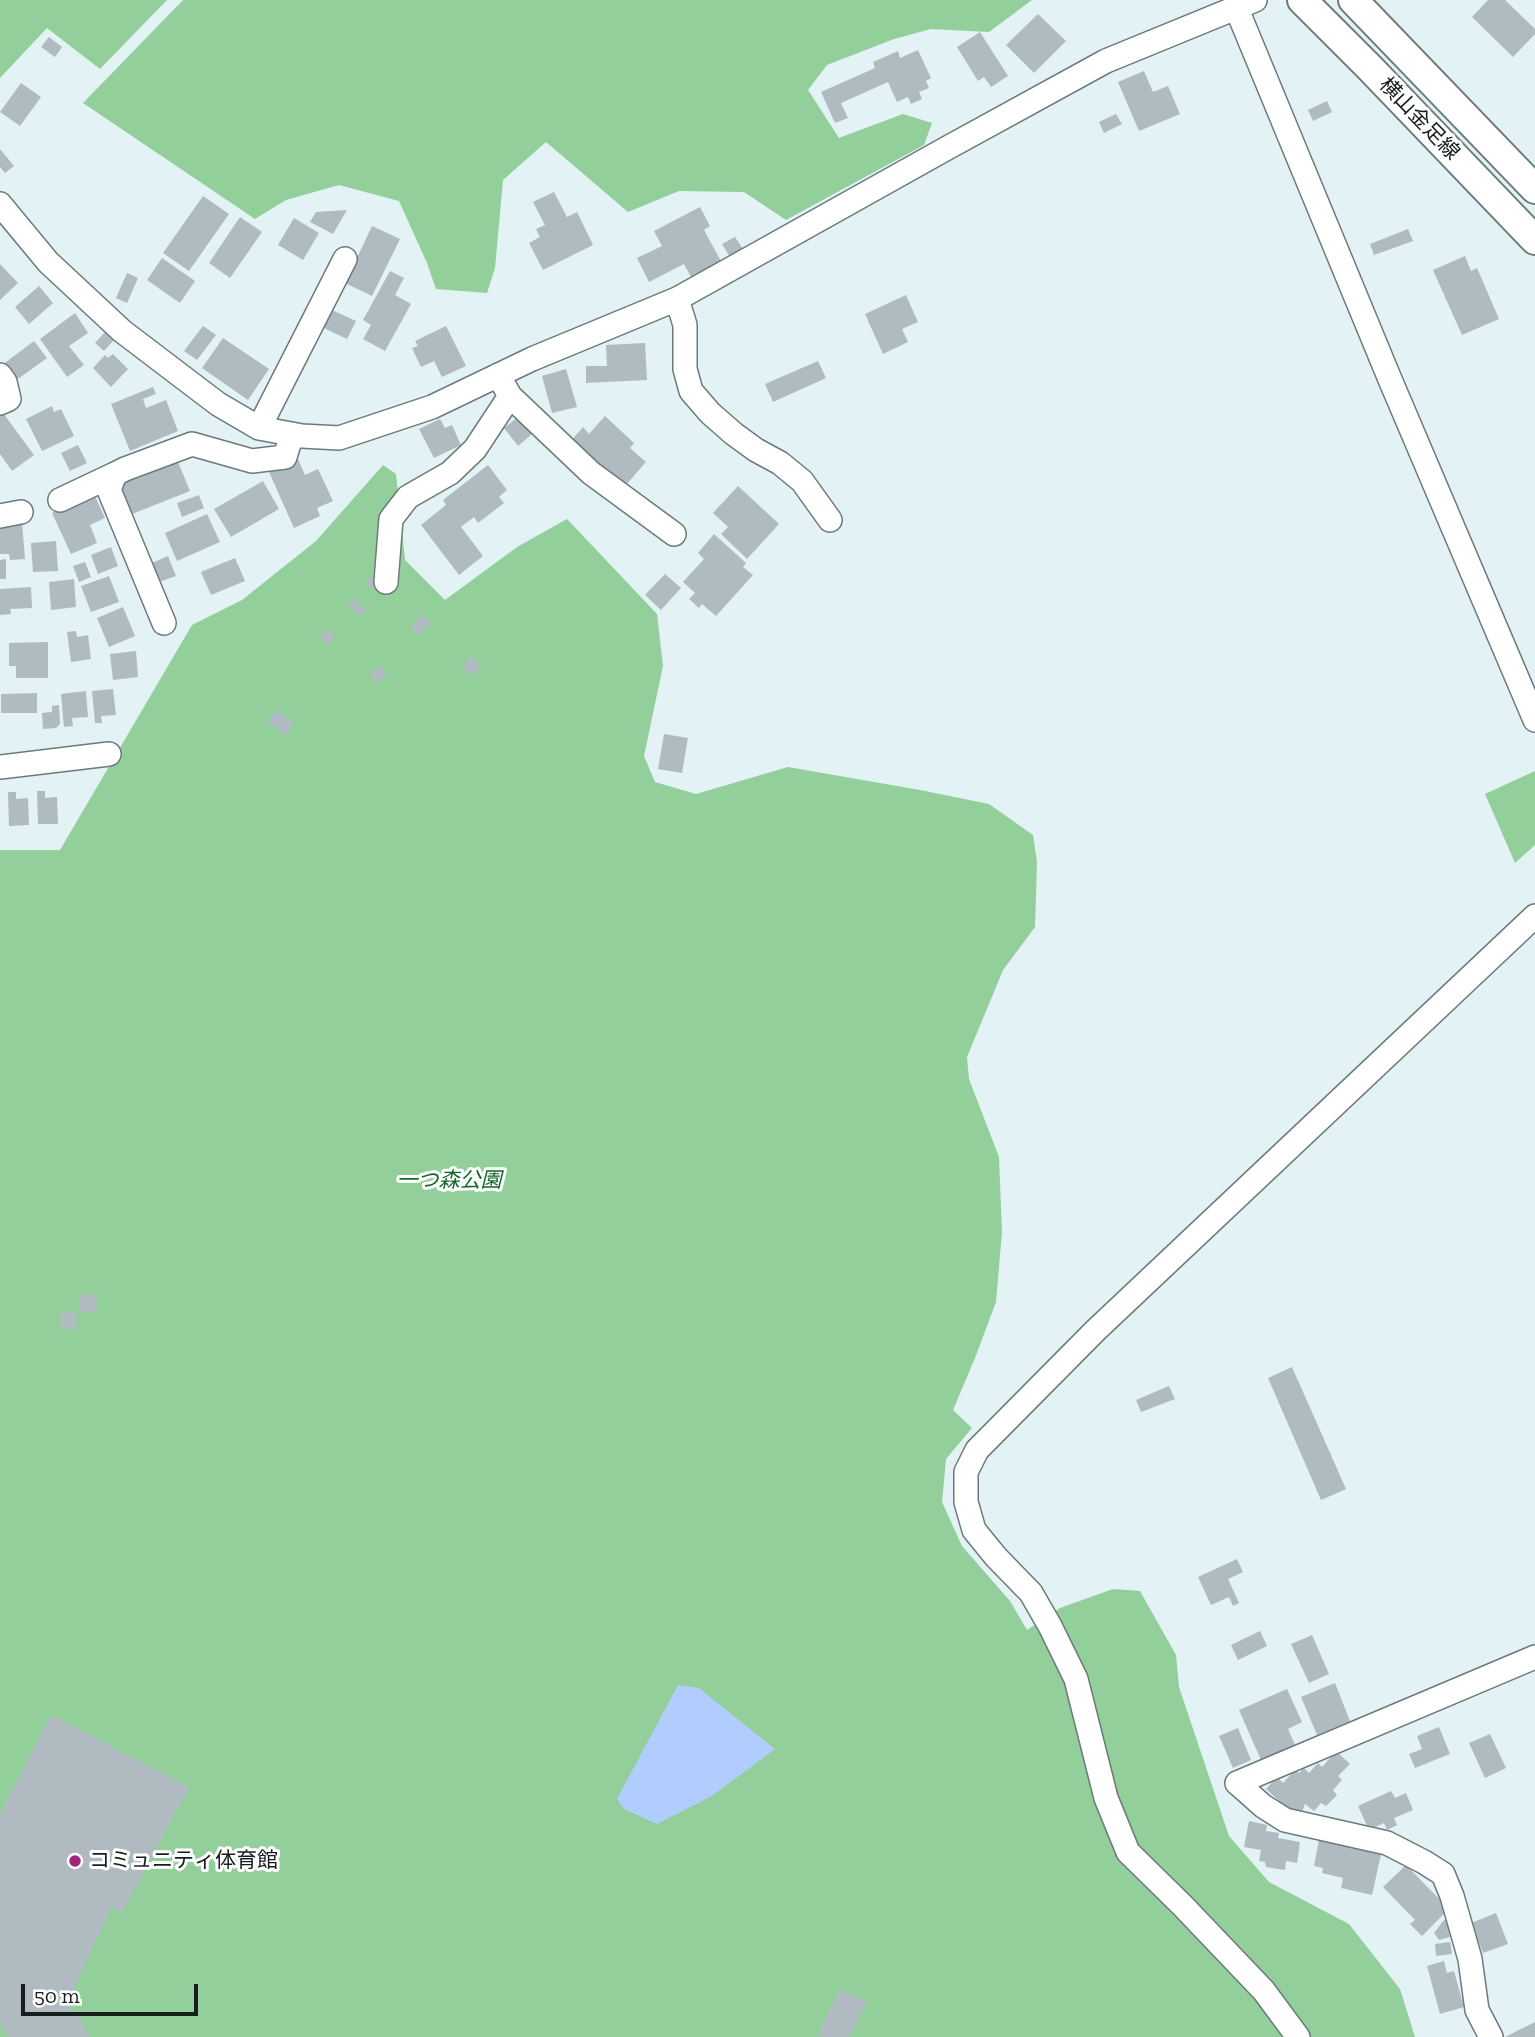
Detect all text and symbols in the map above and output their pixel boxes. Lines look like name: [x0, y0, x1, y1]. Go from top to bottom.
street label: 横山金足線: [1373, 72, 1465, 166]
park label: 一つ森公園: [397, 1168, 501, 1194]
place label: コミュニティ体育館: [89, 1848, 278, 1874]
marker: コミュニティ体育館: [67, 1853, 83, 1869]
scale bar: [24, 1970, 201, 2014]
text: 50 m: [34, 1983, 80, 2008]

